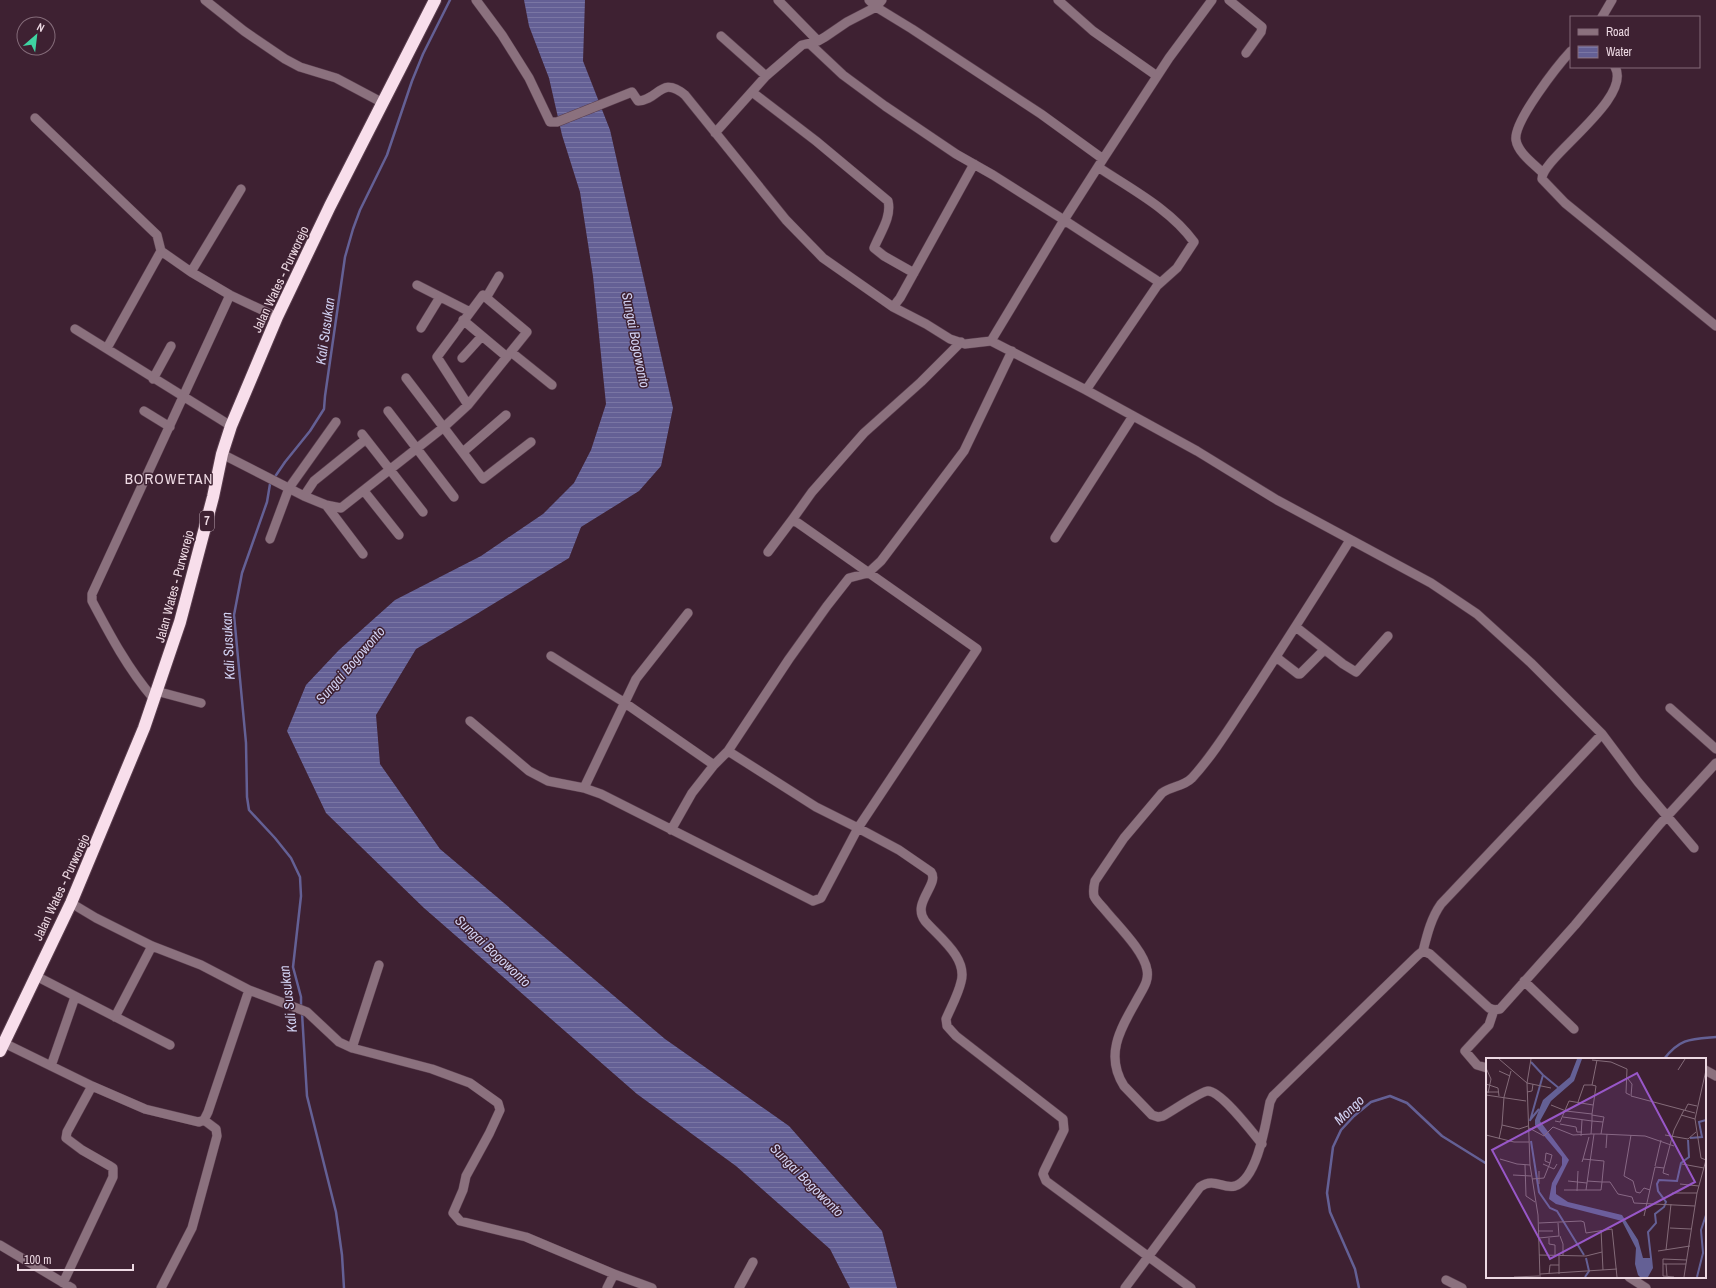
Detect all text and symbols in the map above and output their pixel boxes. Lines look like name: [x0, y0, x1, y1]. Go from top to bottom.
north arrow: [16, 16, 56, 56]
legend: [1570, 16, 1700, 68]
text: N: [35, 19, 47, 35]
text: Road: [1606, 24, 1630, 40]
text: Water: [1606, 44, 1633, 60]
street label: Jalan Wates - Purworejo: [248, 223, 313, 335]
water label: Sungai Bogowonto: [618, 291, 654, 389]
water label: Kali Susukan: [311, 296, 339, 366]
district label: BOROWETAN: [125, 468, 213, 489]
road number: 7: [200, 511, 214, 531]
street label: Jalan Wates - Purworejo: [151, 528, 198, 644]
water label: Kali Susukan: [217, 612, 239, 680]
water label: Sungai Bogowonto: [311, 622, 389, 708]
street label: Jalan Wates - Purworejo: [29, 831, 94, 943]
water label: Sungai Bogowonto: [451, 911, 535, 991]
water label: Kali Susukan: [275, 964, 301, 1034]
inset map: [1486, 1058, 1706, 1278]
water label: Mongo: [1330, 1091, 1368, 1129]
water label: Sungai Bogowonto: [766, 1139, 848, 1221]
scale bar: [18, 1246, 133, 1272]
text: 100 m: [24, 1252, 51, 1268]

